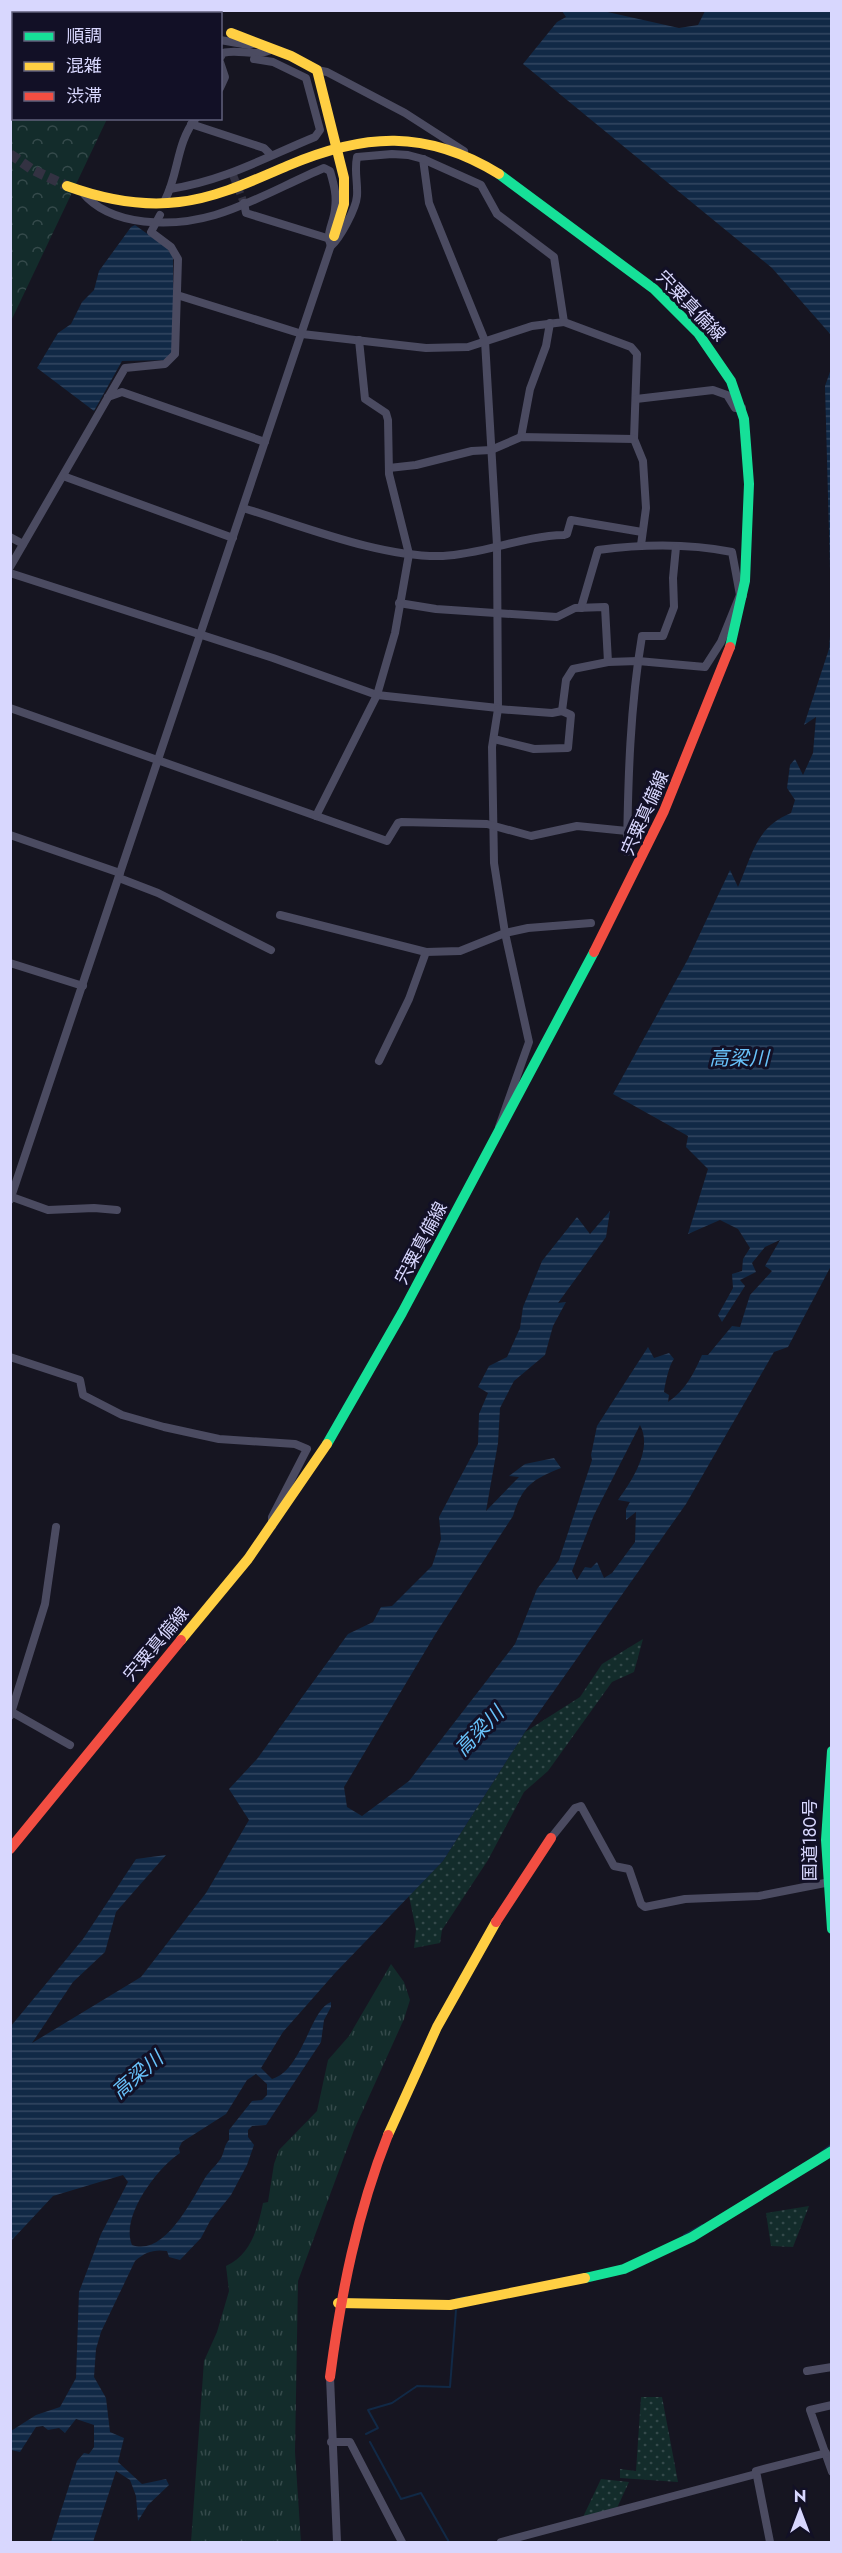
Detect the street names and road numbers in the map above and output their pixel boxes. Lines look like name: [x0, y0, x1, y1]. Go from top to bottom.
street label: 宍粟真備線: [650, 265, 732, 347]
street label: 宍粟真備線: [615, 767, 675, 859]
street label: 宍粟真備線: [388, 1197, 454, 1289]
street label: 宍粟真備線: [117, 1601, 195, 1687]
street label: 国道180号: [797, 1799, 823, 1881]

